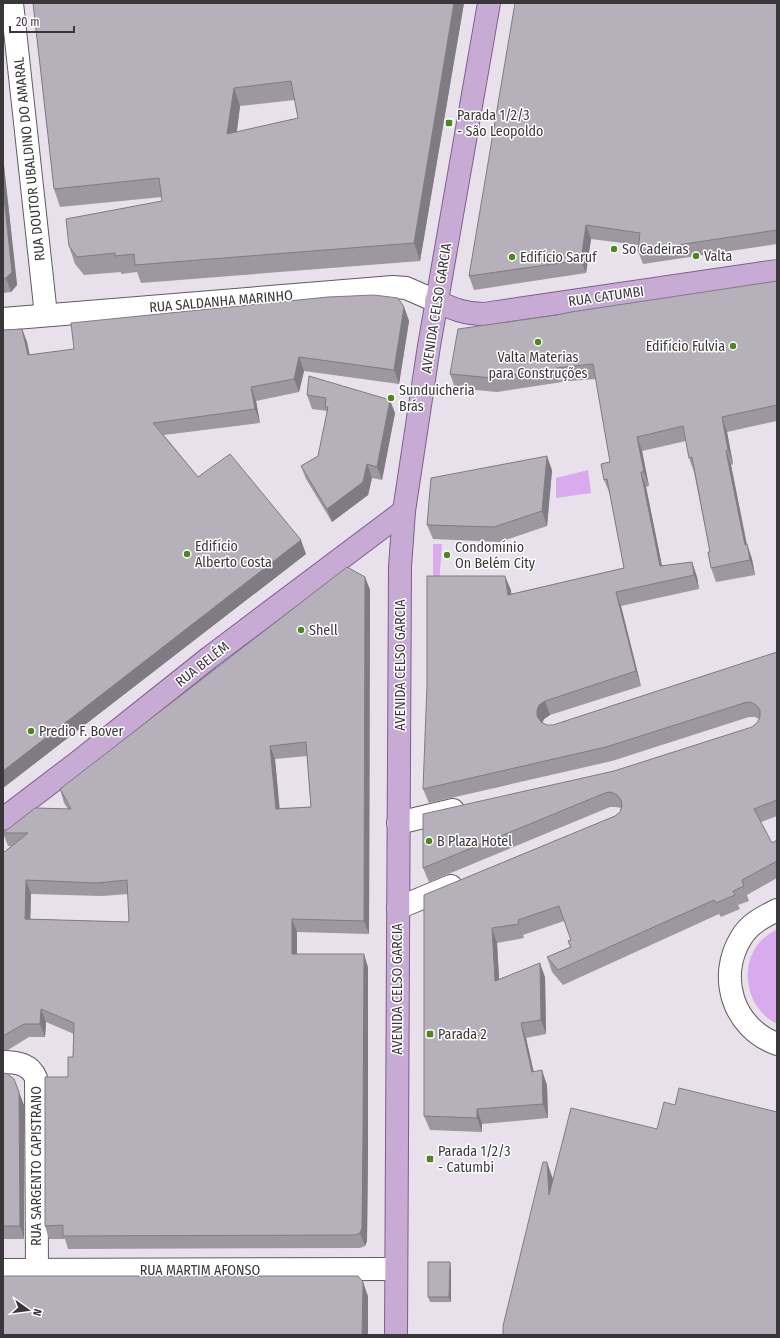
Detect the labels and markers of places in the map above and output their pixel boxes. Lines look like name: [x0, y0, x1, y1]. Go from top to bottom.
place label: Parada 1/2/3 - São Leopoldo: [457, 107, 543, 140]
marker: Parada 1/2/3 - São Leopoldo: [444, 118, 454, 128]
place label: So Cadeiras: [622, 241, 689, 258]
marker: So Cadeiras: [609, 244, 619, 254]
place label: Valta: [704, 248, 732, 265]
place label: Edifício Saruf: [520, 249, 598, 266]
marker: Valta: [691, 251, 701, 261]
marker: Edifício Saruf: [507, 252, 517, 262]
marker: Valta Materias para Construções: [533, 337, 543, 347]
place label: Edifício Fulvia: [646, 338, 725, 355]
marker: Edifício Fulvia: [728, 341, 738, 351]
place label: Valta Materias para Construções: [488, 349, 588, 382]
place label: Sunduicheria Brás: [399, 382, 475, 415]
marker: Sunduicheria Brás: [386, 393, 396, 403]
place label: Edifício Alberto Costa: [195, 538, 272, 571]
place label: Condomínio On Belém City: [455, 539, 536, 572]
marker: Edifício Alberto Costa: [182, 549, 192, 559]
marker: Condomínio On Belém City: [442, 550, 452, 560]
place label: Shell: [309, 622, 338, 639]
marker: Shell: [296, 625, 306, 635]
place label: Predio F. Bover: [39, 723, 123, 740]
marker: Predio F. Bover: [26, 726, 36, 736]
place label: B Plaza Hotel: [437, 833, 512, 850]
marker: B Plaza Hotel: [424, 836, 434, 846]
place label: Parada 2: [438, 1026, 487, 1043]
marker: Parada 2: [425, 1029, 435, 1039]
place label: Parada 1/2/3 - Catumbi: [438, 1143, 511, 1176]
marker: Parada 1/2/3 - Catumbi: [425, 1154, 435, 1164]

